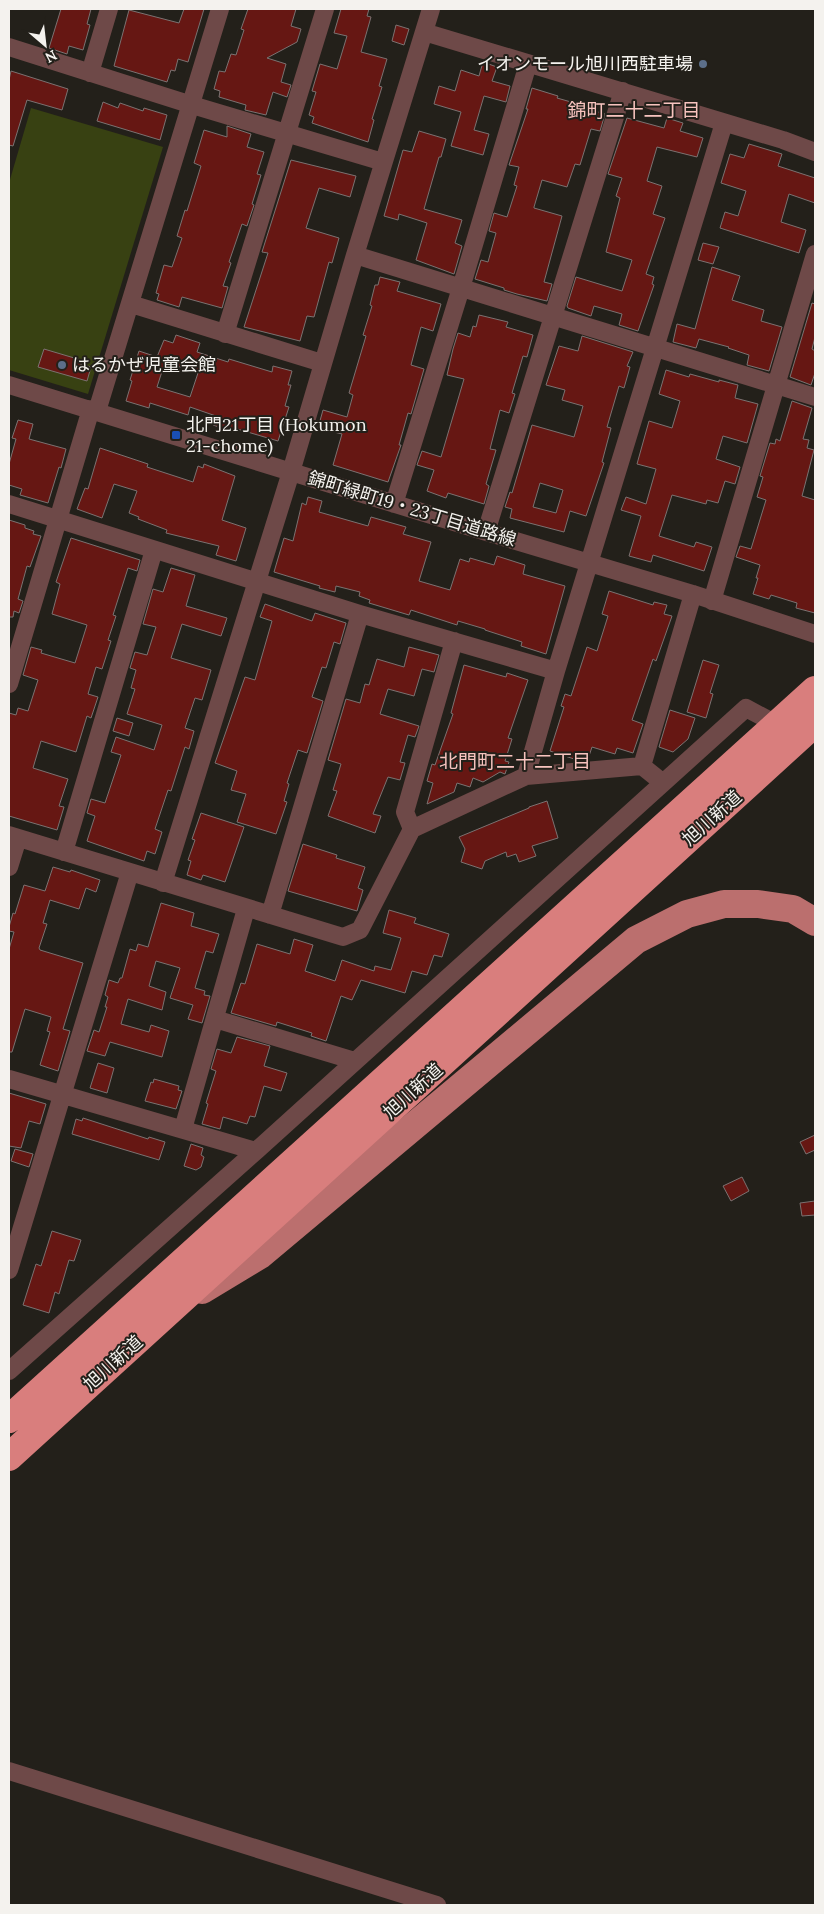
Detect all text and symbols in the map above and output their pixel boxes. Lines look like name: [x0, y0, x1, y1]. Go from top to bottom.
north arrow: [20, 20, 70, 70]
text: N: [42, 46, 60, 67]
place label: イオンモール旭川西駐車場: [477, 52, 693, 75]
marker: イオンモール旭川西駐車場: [697, 58, 709, 70]
district label: 錦町二十二丁目: [567, 98, 701, 122]
place label: はるかぜ児童会館: [72, 353, 216, 376]
marker: はるかぜ児童会館: [56, 359, 68, 371]
place label: 北門21丁目 (Hokumon 21-chome): [186, 413, 367, 457]
marker: 北門21丁目 (Hokumon 21-chome): [170, 429, 182, 441]
street label: 錦町緑町19・23丁目道路線: [305, 466, 519, 551]
district label: 北門町二十二丁目: [439, 749, 591, 773]
street label: 旭川新道: [677, 785, 746, 850]
street label: 旭川新道: [378, 1058, 447, 1123]
street label: 旭川新道: [78, 1330, 147, 1395]

